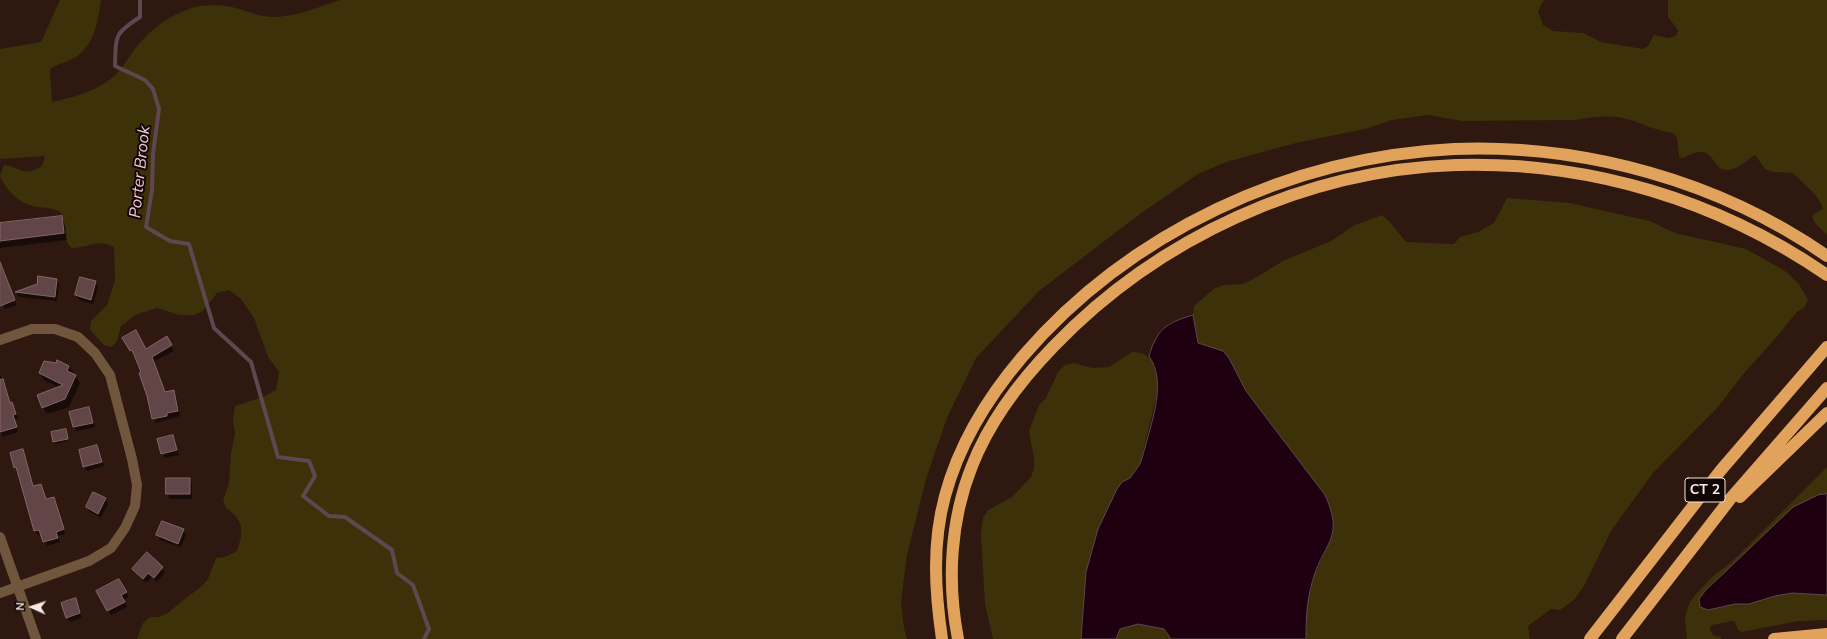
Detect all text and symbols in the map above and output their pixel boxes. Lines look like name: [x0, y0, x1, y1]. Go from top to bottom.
water label: Porter Brook: [126, 125, 154, 219]
road number: CT 2: [1685, 478, 1725, 502]
north arrow: [12, 587, 52, 627]
text: N: [13, 602, 27, 611]

